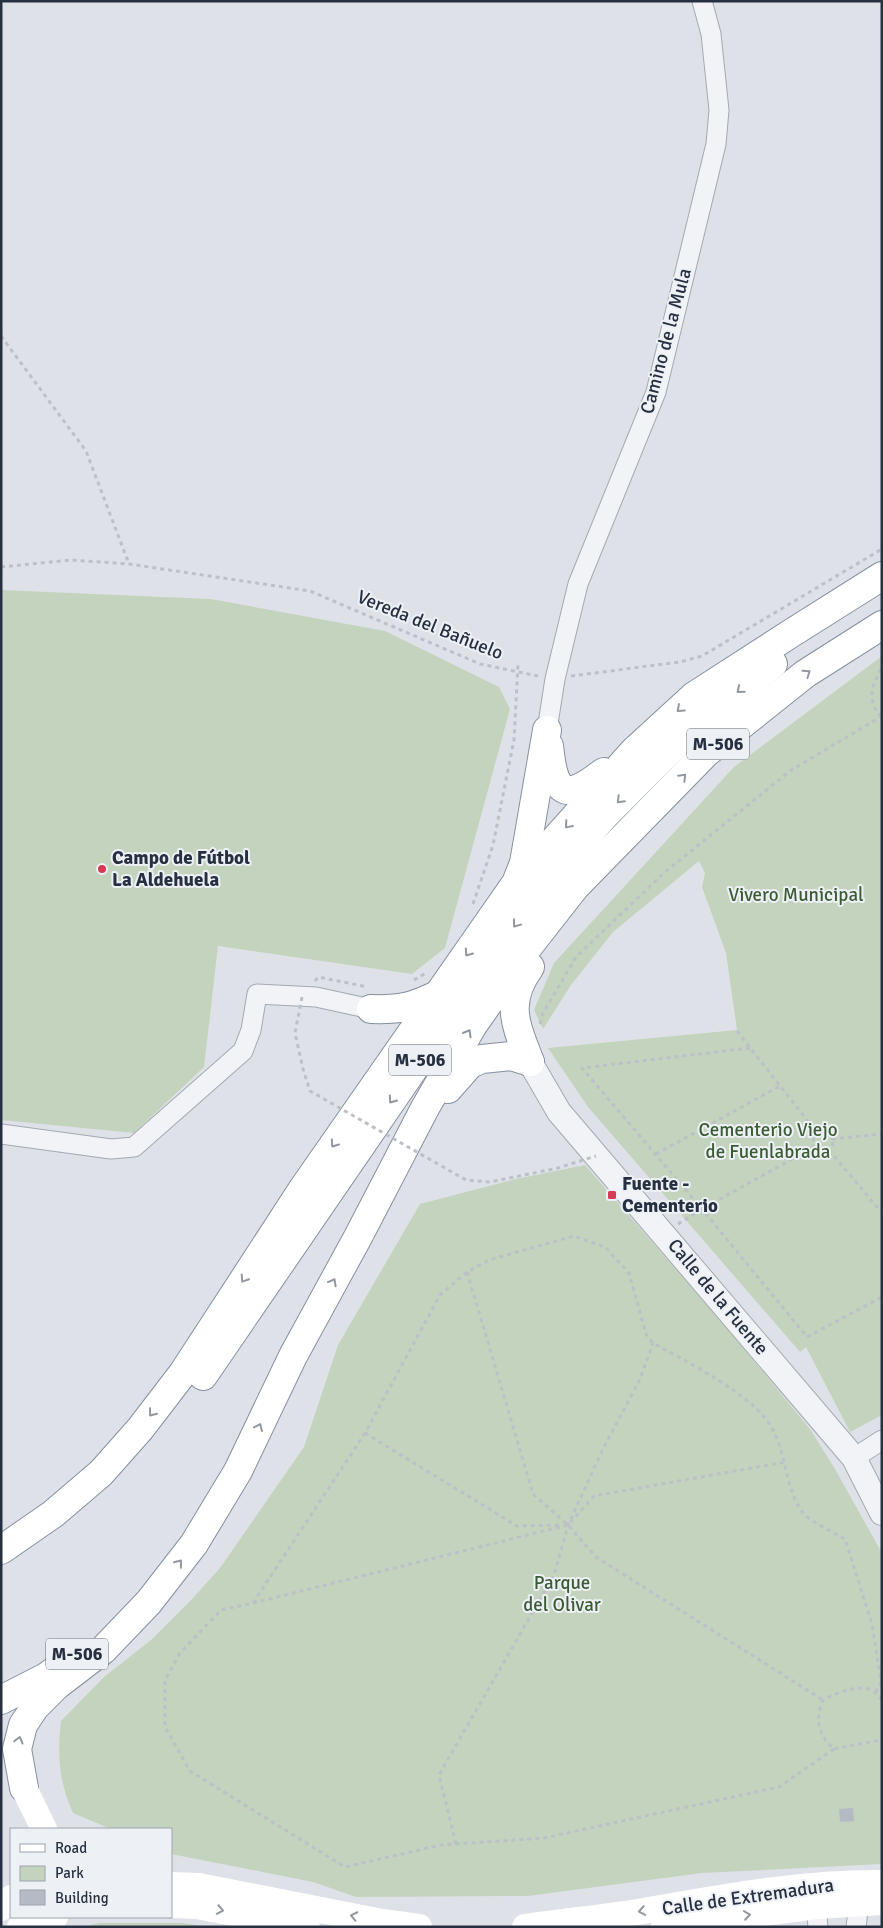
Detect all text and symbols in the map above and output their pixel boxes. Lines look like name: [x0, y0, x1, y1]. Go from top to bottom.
street label: Camino de la Mula: [635, 266, 697, 416]
street label: Vereda del Bañuelo: [353, 585, 507, 665]
one-way arrow: [802, 670, 811, 679]
one-way arrow: [736, 685, 745, 694]
one-way arrow: [677, 703, 686, 712]
road number: M-506: [687, 729, 749, 760]
one-way arrow: [677, 774, 686, 783]
one-way arrow: [617, 794, 626, 803]
one-way arrow: [564, 820, 573, 829]
place label: Campo de Fútbol La Aldehuela: [112, 846, 250, 892]
marker: Campo de Fútbol La Aldehuela: [96, 863, 108, 875]
park label: Vivero Municipal: [728, 883, 864, 907]
one-way arrow: [513, 918, 522, 928]
one-way arrow: [465, 947, 474, 957]
one-way arrow: [462, 1030, 472, 1039]
road number: M-506: [389, 1044, 451, 1076]
one-way arrow: [389, 1094, 398, 1104]
park label: Cementerio Viejo de Fuenlabrada: [698, 1118, 838, 1164]
one-way arrow: [331, 1138, 340, 1148]
place label: Fuente - Cementerio: [622, 1172, 718, 1218]
marker: Fuente - Cementerio: [606, 1189, 618, 1201]
street label: Calle de la Fuente: [662, 1234, 774, 1360]
one-way arrow: [241, 1274, 251, 1283]
one-way arrow: [327, 1279, 337, 1288]
one-way arrow: [149, 1407, 158, 1417]
one-way arrow: [253, 1423, 264, 1432]
one-way arrow: [174, 1560, 182, 1569]
park label: Parque del Olivar: [523, 1571, 601, 1617]
road number: M-506: [46, 1638, 108, 1670]
one-way arrow: [13, 1736, 24, 1745]
legend: [10, 1828, 172, 1918]
text: Road: [55, 1839, 87, 1857]
text: Park: [55, 1864, 84, 1882]
street label: Calle de Extremadura: [661, 1873, 835, 1921]
text: Building: [55, 1889, 109, 1907]
one-way arrow: [215, 1904, 224, 1915]
one-way arrow: [638, 1905, 647, 1915]
one-way arrow: [744, 1910, 752, 1921]
one-way arrow: [349, 1911, 358, 1922]

